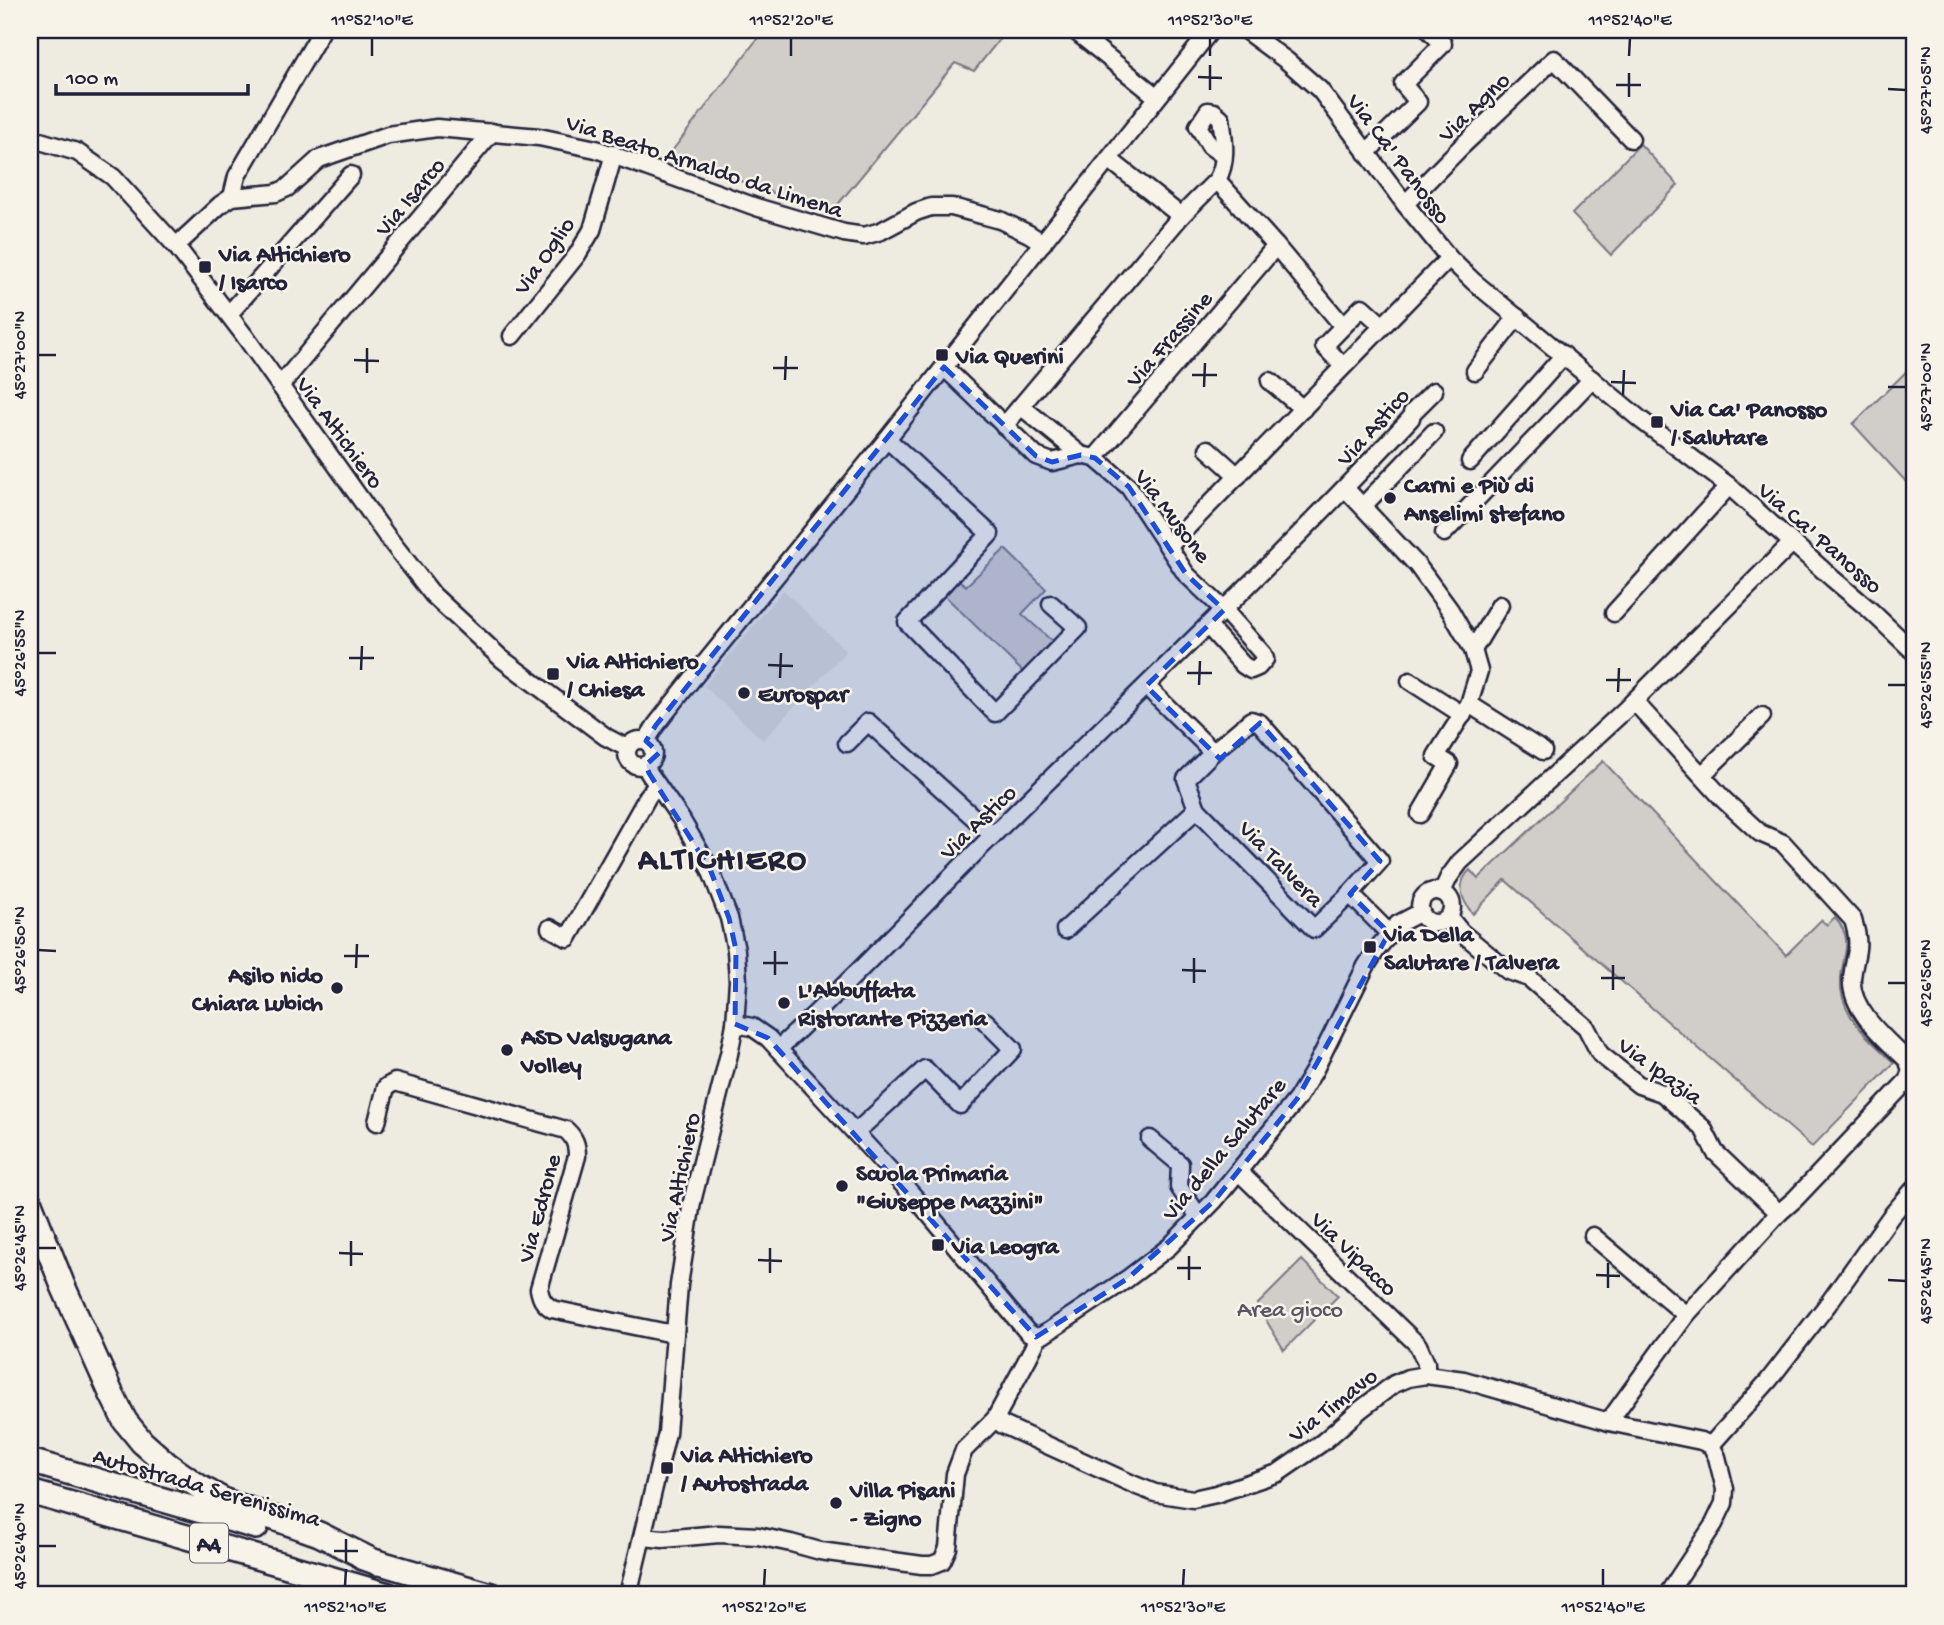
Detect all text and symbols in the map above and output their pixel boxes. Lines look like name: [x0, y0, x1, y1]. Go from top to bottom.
text: 11°52'10"E: [330, 11, 414, 32]
text: 11°52'20"E: [748, 11, 833, 32]
text: 11°52'30"E: [1167, 11, 1253, 32]
text: 11°52'40"E: [1588, 11, 1672, 32]
text: 45°27'05"N: [1917, 46, 1938, 134]
scale bar: [56, 52, 248, 96]
street label: Via Agno: [1433, 67, 1518, 151]
text: 100 m: [65, 68, 118, 93]
street label: Via Ca' Panosso: [1338, 88, 1456, 231]
street label: Via Beato Arnaldo da Limena: [561, 109, 847, 227]
street label: Via Isarco: [370, 153, 453, 245]
street label: Via Oglio: [508, 212, 583, 302]
place label: Via Altichiero / Isarco: [218, 242, 351, 299]
marker: Via Altichiero / Isarco: [197, 259, 213, 275]
street label: Via Frassine: [1120, 286, 1221, 395]
text: 45°27'00"N: [11, 311, 32, 399]
text: 45°27'00"N: [1917, 343, 1938, 431]
place label: Via Querini: [955, 344, 1064, 373]
marker: Via Querini: [934, 347, 950, 363]
street label: Via Altichiero: [287, 371, 389, 496]
street label: Via Astico: [1331, 383, 1418, 475]
place label: Via Ca' Panosso / Salutare: [1670, 397, 1828, 454]
marker: Via Ca' Panosso / Salutare: [1649, 414, 1665, 430]
street label: Via Musone: [1126, 463, 1216, 570]
place label: Carni e Più di Anselimi stefano: [1403, 473, 1565, 530]
street label: Via Ca' Panosso: [1749, 477, 1887, 602]
marker: Carni e Più di Anselimi stefano: [1382, 490, 1398, 506]
text: 45°26'55"N: [11, 610, 32, 696]
text: 45°26'55"N: [1917, 642, 1938, 728]
place label: Via Altichiero / Chiesa: [566, 649, 699, 706]
marker: Via Altichiero / Chiesa: [545, 666, 561, 682]
place label: Eurospar: [758, 682, 850, 711]
marker: Eurospar: [736, 685, 752, 701]
street label: Via Astico: [934, 780, 1024, 868]
street label: Via Talvera: [1230, 815, 1329, 916]
district label: ALTICHIERO: [637, 843, 808, 881]
text: 45°26'50"N: [11, 906, 32, 994]
place label: Via Della Salutare / Talvera: [1383, 922, 1560, 979]
marker: Via Della Salutare / Talvera: [1362, 939, 1378, 955]
text: 45°26'50"N: [1917, 939, 1938, 1027]
place label: Asilo nido Chiara Lubich: [192, 963, 324, 1020]
place label: L'Abbuffata Ristorante Pizzeria: [797, 978, 989, 1035]
marker: Asilo nido Chiara Lubich: [329, 980, 345, 996]
marker: L'Abbuffata Ristorante Pizzeria: [776, 995, 792, 1011]
place label: ASD Valsugana Volley: [520, 1025, 673, 1082]
street label: Via Ipazia: [1610, 1032, 1707, 1114]
marker: ASD Valsugana Volley: [499, 1042, 515, 1058]
street label: Via della Salutare: [1157, 1072, 1295, 1229]
street label: Via Altichiero: [653, 1110, 709, 1246]
street label: Via Edrone: [513, 1151, 570, 1267]
place label: Scuola Primaria "Giuseppe Mazzini": [856, 1161, 1043, 1218]
marker: Scuola Primaria "Giuseppe Mazzini": [834, 1178, 850, 1194]
text: 45°26'45"N: [11, 1205, 32, 1291]
street label: Via Vipacco: [1302, 1206, 1402, 1304]
place label: Via Leogra: [951, 1234, 1060, 1263]
marker: Via Leogra: [930, 1237, 946, 1253]
text: 45°26'45"N: [1917, 1238, 1938, 1324]
park label: Area gioco: [1237, 1297, 1343, 1326]
street label: Via Timavo: [1283, 1363, 1385, 1451]
street label: Autostrada Serenissima: [89, 1443, 324, 1536]
place label: Via Altichiero / Autostrada: [680, 1443, 813, 1500]
marker: Via Altichiero / Autostrada: [659, 1460, 675, 1476]
place label: Villa Pisani - Zigno: [849, 1478, 955, 1535]
marker: Villa Pisani - Zigno: [828, 1495, 844, 1511]
text: 45°26'40"N: [11, 1503, 32, 1589]
road number: A4: [190, 1524, 228, 1562]
text: 11°52'10"E: [303, 1598, 387, 1619]
text: 11°52'20"E: [721, 1598, 806, 1619]
text: 11°52'30"E: [1140, 1598, 1226, 1619]
text: 11°52'40"E: [1561, 1598, 1645, 1619]

